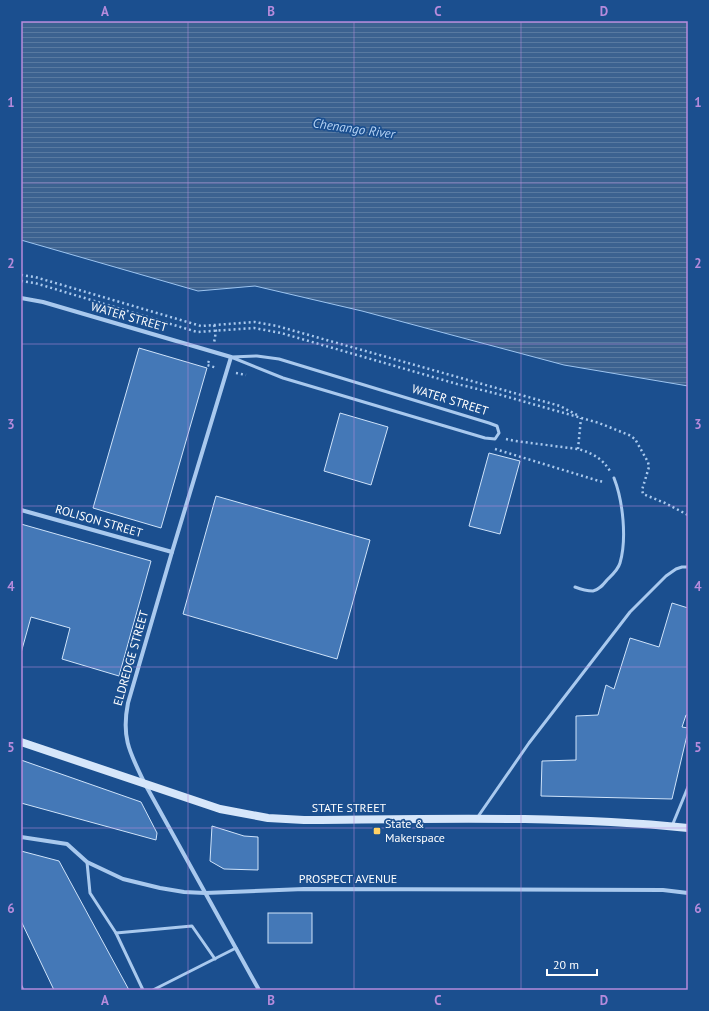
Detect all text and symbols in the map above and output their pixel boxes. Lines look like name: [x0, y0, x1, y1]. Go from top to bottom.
text: A: [101, 3, 109, 20]
text: B: [267, 3, 275, 20]
text: C: [434, 3, 442, 20]
text: D: [600, 3, 608, 20]
text: 1: [7, 94, 15, 111]
text: 1: [694, 94, 702, 111]
water label: Chenango River: [312, 114, 397, 143]
text: 2: [7, 255, 15, 272]
text: 2: [694, 255, 702, 272]
street label: WATER STREET: [89, 298, 169, 335]
street label: WATER STREET: [410, 381, 490, 418]
text: 3: [7, 416, 15, 433]
text: 3: [694, 416, 702, 433]
street label: ROLISON STREET: [54, 501, 145, 540]
text: 4: [7, 578, 15, 595]
text: 4: [694, 578, 702, 595]
street label: ELDREDGE STREET: [110, 608, 151, 707]
text: 5: [7, 739, 15, 756]
text: 5: [694, 739, 702, 756]
street label: STATE STREET: [312, 800, 387, 815]
place label: State & Makerspace: [385, 816, 445, 845]
marker: State & Makerspace: [372, 826, 382, 836]
street label: PROSPECT AVENUE: [299, 871, 397, 886]
text: 6: [7, 900, 15, 917]
text: 6: [694, 900, 702, 917]
scale bar: [547, 951, 597, 977]
text: 20 m: [553, 957, 579, 972]
text: A: [101, 992, 109, 1009]
text: B: [267, 992, 275, 1009]
text: C: [434, 992, 442, 1009]
text: D: [600, 992, 608, 1009]

